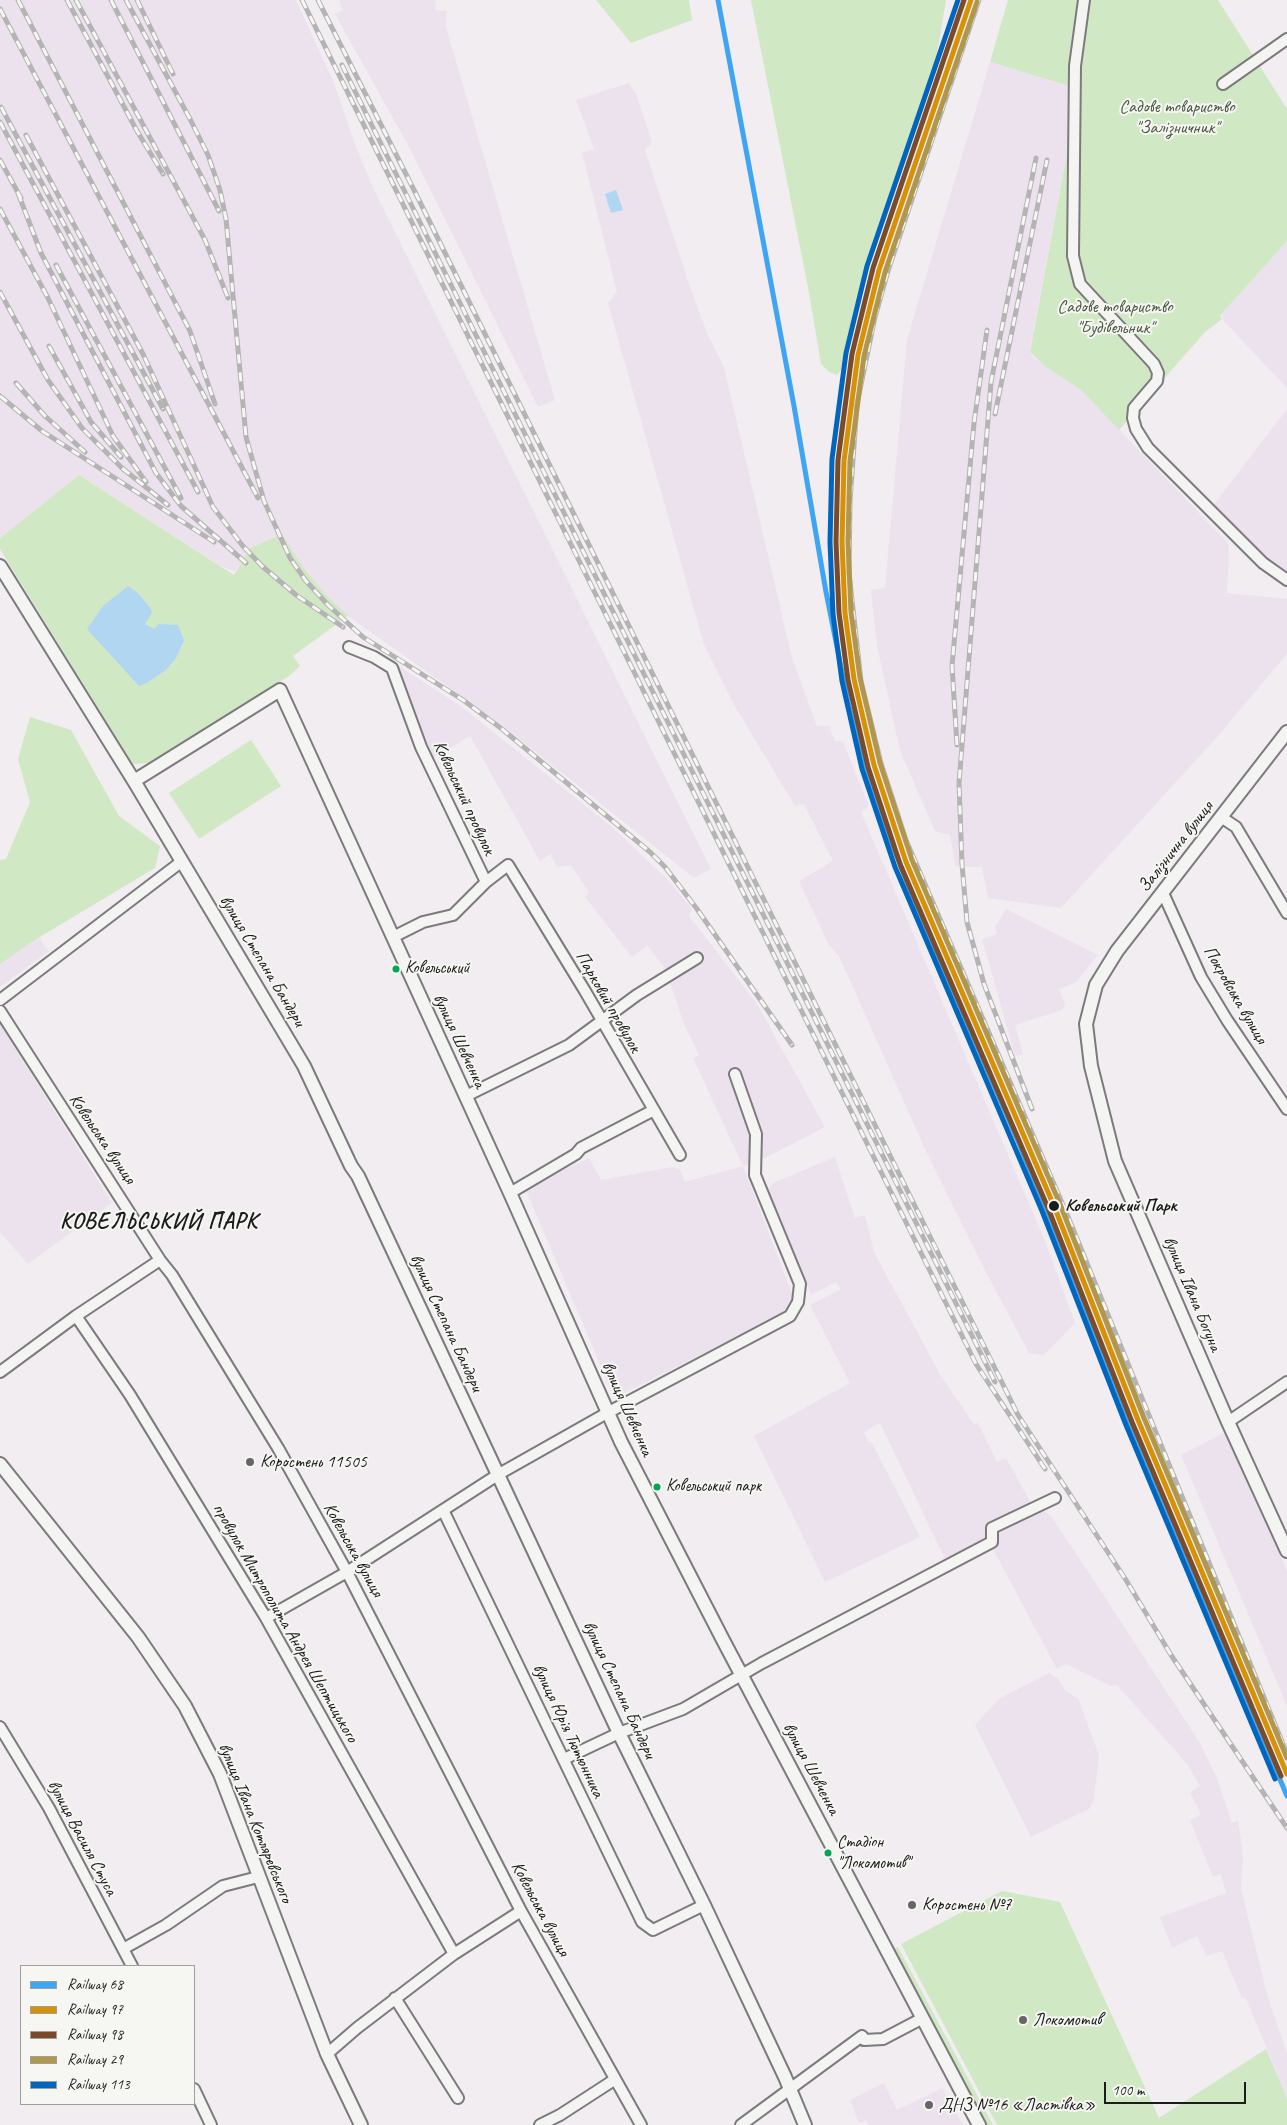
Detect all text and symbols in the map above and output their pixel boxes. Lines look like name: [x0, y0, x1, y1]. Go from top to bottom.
park label: Садове товариство "Залізничник": [1119, 96, 1235, 138]
park label: Садове товариство "Будівельник": [1057, 296, 1173, 338]
street label: Ковельський провулок: [428, 737, 500, 859]
street label: Залізнична вулиця: [1134, 797, 1218, 897]
street label: вулиця Степана Бандери: [214, 891, 310, 1031]
street label: Покровська вулиця: [1198, 942, 1272, 1048]
street label: Парковий провулок: [570, 948, 646, 1056]
place label: Ковельський: [405, 959, 469, 979]
marker: Ковельський: [391, 964, 401, 974]
street label: вулиця Шевченка: [428, 990, 490, 1092]
street label: Ковельська вулиця: [64, 1090, 140, 1188]
place label: Ковельський Парк: [1065, 1195, 1177, 1217]
marker: Ковельський Парк: [1047, 1199, 1061, 1213]
district label: КОВЕЛЬСЬКИЙ ПАРК: [54, 1209, 264, 1235]
street label: вулиця Івана Богуна: [1158, 1233, 1226, 1355]
street label: вулиця Степана Бандери: [405, 1251, 487, 1395]
street label: вулиця Шевченка: [596, 1358, 658, 1460]
place label: Коростень 11505: [260, 1451, 367, 1473]
marker: Коростень 11505: [244, 1456, 256, 1468]
place label: Ковельський парк: [666, 1477, 761, 1497]
marker: Ковельський парк: [652, 1482, 662, 1492]
street label: Ковельська вулиця: [318, 1499, 388, 1601]
street label: провулок Митрополита Андрея Шептицького: [208, 1500, 362, 1746]
street label: вулиця Степана Бандери: [578, 1618, 660, 1762]
street label: вулиця Юрія Тютюнника: [527, 1660, 609, 1802]
street label: вулиця Шевченка: [778, 1719, 844, 1819]
street label: вулиця Івана Котляревського: [213, 1740, 297, 1906]
street label: вулиця Василя Стуса: [42, 1777, 122, 1899]
place label: Стадіон "Локомотив": [837, 1833, 910, 1873]
marker: Стадіон "Локомотив": [823, 1848, 833, 1858]
street label: Ковельська вулиця: [506, 1858, 574, 1960]
place label: Коростень №7: [922, 1894, 1011, 1916]
marker: Коростень №7: [906, 1899, 918, 1911]
legend: [20, 1965, 195, 2105]
text: Railway 68: [67, 1975, 123, 1994]
text: Railway 97: [67, 2000, 123, 2019]
place label: Локомотив: [1033, 2009, 1102, 2031]
marker: Локомотив: [1017, 2014, 1029, 2026]
text: Railway 98: [67, 2025, 123, 2044]
text: Railway 29: [67, 2050, 123, 2069]
scale bar: [1107, 2072, 1250, 2104]
text: Railway 113: [67, 2075, 130, 2094]
text: 100 m: [1112, 2081, 1144, 2100]
place label: ДНЗ №16 «Ластівка»: [939, 2094, 1095, 2116]
marker: ДНЗ №16 «Ластівка»: [923, 2099, 935, 2111]

